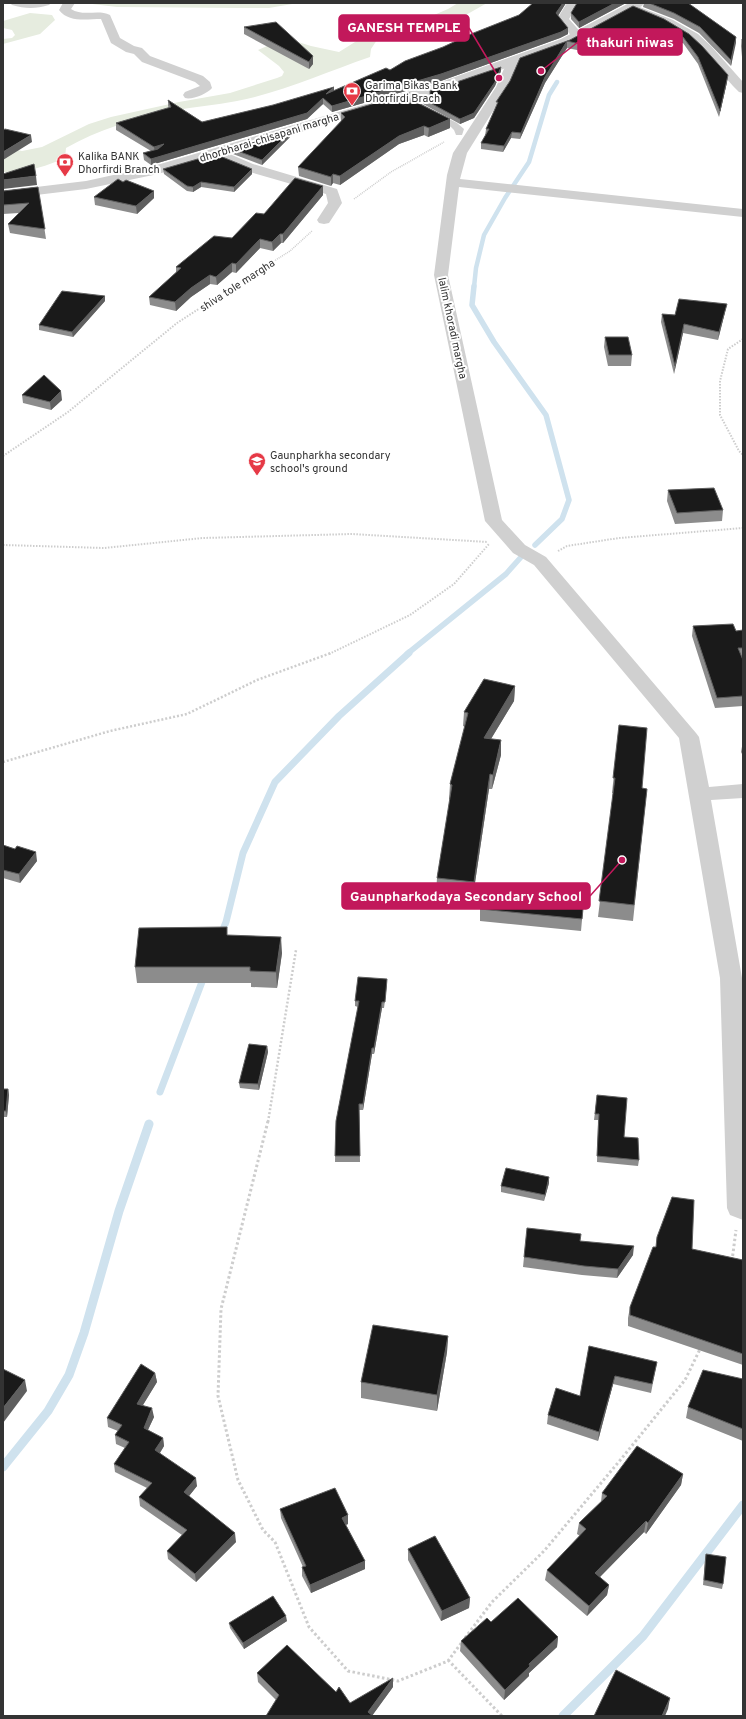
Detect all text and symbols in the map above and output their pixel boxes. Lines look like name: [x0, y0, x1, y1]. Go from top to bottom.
callout: GANESH TEMPLE: [339, 15, 469, 41]
text: GANESH TEMPLE: [347, 20, 461, 37]
callout: thakuri niwas: [578, 29, 682, 55]
text: thakuri niwas: [586, 35, 674, 52]
place label: Garima Bikas Bank Dhorfirdi Brach: [365, 79, 458, 106]
bank icon: Garima Bikas Bank Dhorfirdi Brach: [342, 81, 362, 106]
street label: dhorbharai-chisapani margha: [198, 110, 341, 166]
place label: Kalika BANK Dhorfirdi Branch: [78, 150, 160, 177]
bank icon: Kalika BANK Dhorfirdi Branch: [55, 152, 75, 177]
street label: shiva tole margha: [197, 256, 278, 315]
street label: lalim khoradi margha: [434, 276, 470, 381]
place label: Gaunpharkha secondary school's ground: [270, 449, 391, 476]
school or university icon: Gaunpharkha secondary school's ground: [247, 451, 267, 476]
callout: Gaunpharkodaya Secondary School: [342, 883, 590, 909]
text: Gaunpharkodaya Secondary School: [350, 889, 582, 906]

